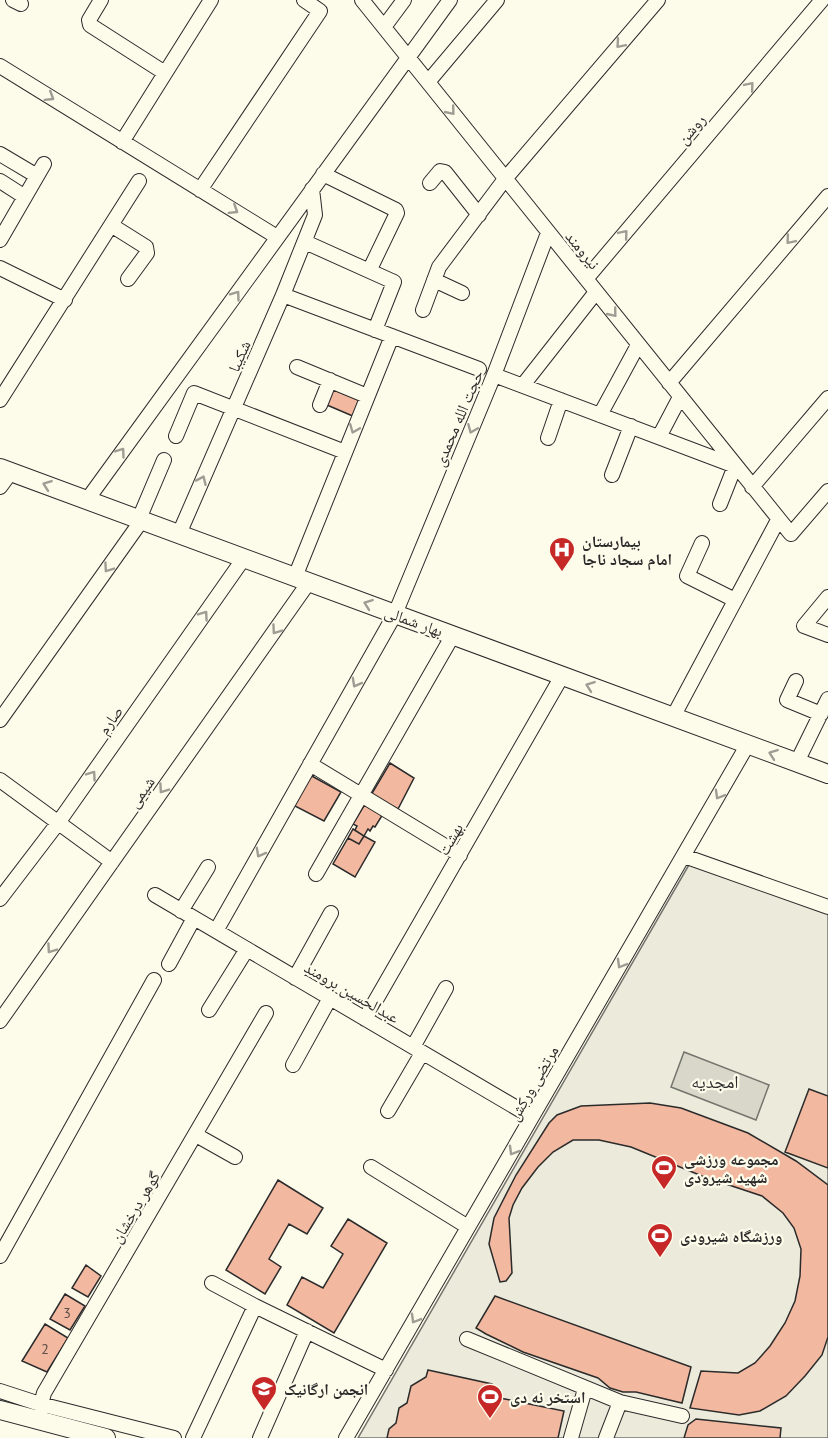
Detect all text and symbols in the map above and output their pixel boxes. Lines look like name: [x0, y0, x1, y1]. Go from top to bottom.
one-way arrow: [616, 37, 627, 48]
one-way arrow: [742, 82, 753, 93]
one-way arrow: [44, 90, 54, 102]
one-way arrow: [444, 104, 455, 115]
street label: روشن: [673, 110, 710, 149]
one-way arrow: [228, 203, 238, 215]
street label: نیرومند: [561, 227, 605, 273]
one-way arrow: [616, 230, 627, 241]
one-way arrow: [786, 233, 797, 244]
one-way arrow: [229, 290, 240, 301]
one-way arrow: [605, 306, 616, 317]
street label: شکیبا: [223, 337, 255, 375]
street label: حجت الله محمدی: [429, 367, 488, 470]
one-way arrow: [467, 422, 479, 433]
one-way arrow: [349, 423, 361, 434]
one-way arrow: [114, 448, 125, 459]
one-way arrow: [195, 475, 207, 486]
one-way arrow: [42, 480, 53, 492]
place label: بیمارستان امام سجاد ناجا: [582, 531, 672, 571]
hospital icon: بیمارستان امام سجاد ناجا: [547, 535, 577, 573]
one-way arrow: [105, 561, 116, 572]
one-way arrow: [363, 598, 374, 611]
street label: بهار شمالی: [382, 601, 446, 642]
one-way arrow: [197, 611, 208, 622]
one-way arrow: [272, 623, 283, 634]
one-way arrow: [352, 677, 363, 687]
one-way arrow: [585, 681, 596, 693]
street label: صارم: [93, 702, 128, 739]
one-way arrow: [768, 748, 779, 761]
one-way arrow: [85, 771, 96, 782]
street label: شیمی: [123, 772, 160, 812]
one-way arrow: [159, 783, 170, 794]
one-way arrow: [715, 789, 726, 799]
street label: بهشت: [433, 819, 467, 859]
one-way arrow: [256, 847, 267, 857]
one-way arrow: [47, 942, 58, 953]
street label: عبدالحسین برومند: [301, 957, 403, 1028]
one-way arrow: [617, 958, 628, 968]
street label: مرتضی ورکش: [503, 1042, 563, 1125]
district label: امجدیه: [691, 1070, 739, 1093]
one-way arrow: [508, 1144, 520, 1155]
place label: مجموعه ورزشی شهید شیرودی: [684, 1149, 779, 1187]
sports icon: مجموعه ورزشی شهید شیرودی: [649, 1153, 679, 1191]
street label: گوهر درخشان: [106, 1167, 165, 1247]
sports icon: ورزشگاه شیرودی: [645, 1221, 675, 1259]
place label: ورزشگاه شیرودی: [680, 1226, 783, 1246]
house number: 3: [63, 1304, 71, 1322]
one-way arrow: [411, 1313, 422, 1323]
house number: 2: [41, 1340, 49, 1358]
school or university icon: انجمن ارگانیک: [249, 1374, 279, 1412]
place label: انجمن ارگانیک: [284, 1379, 368, 1399]
sports icon: استخر نه دی: [475, 1382, 505, 1420]
place label: استخر نه دی: [510, 1387, 585, 1407]

